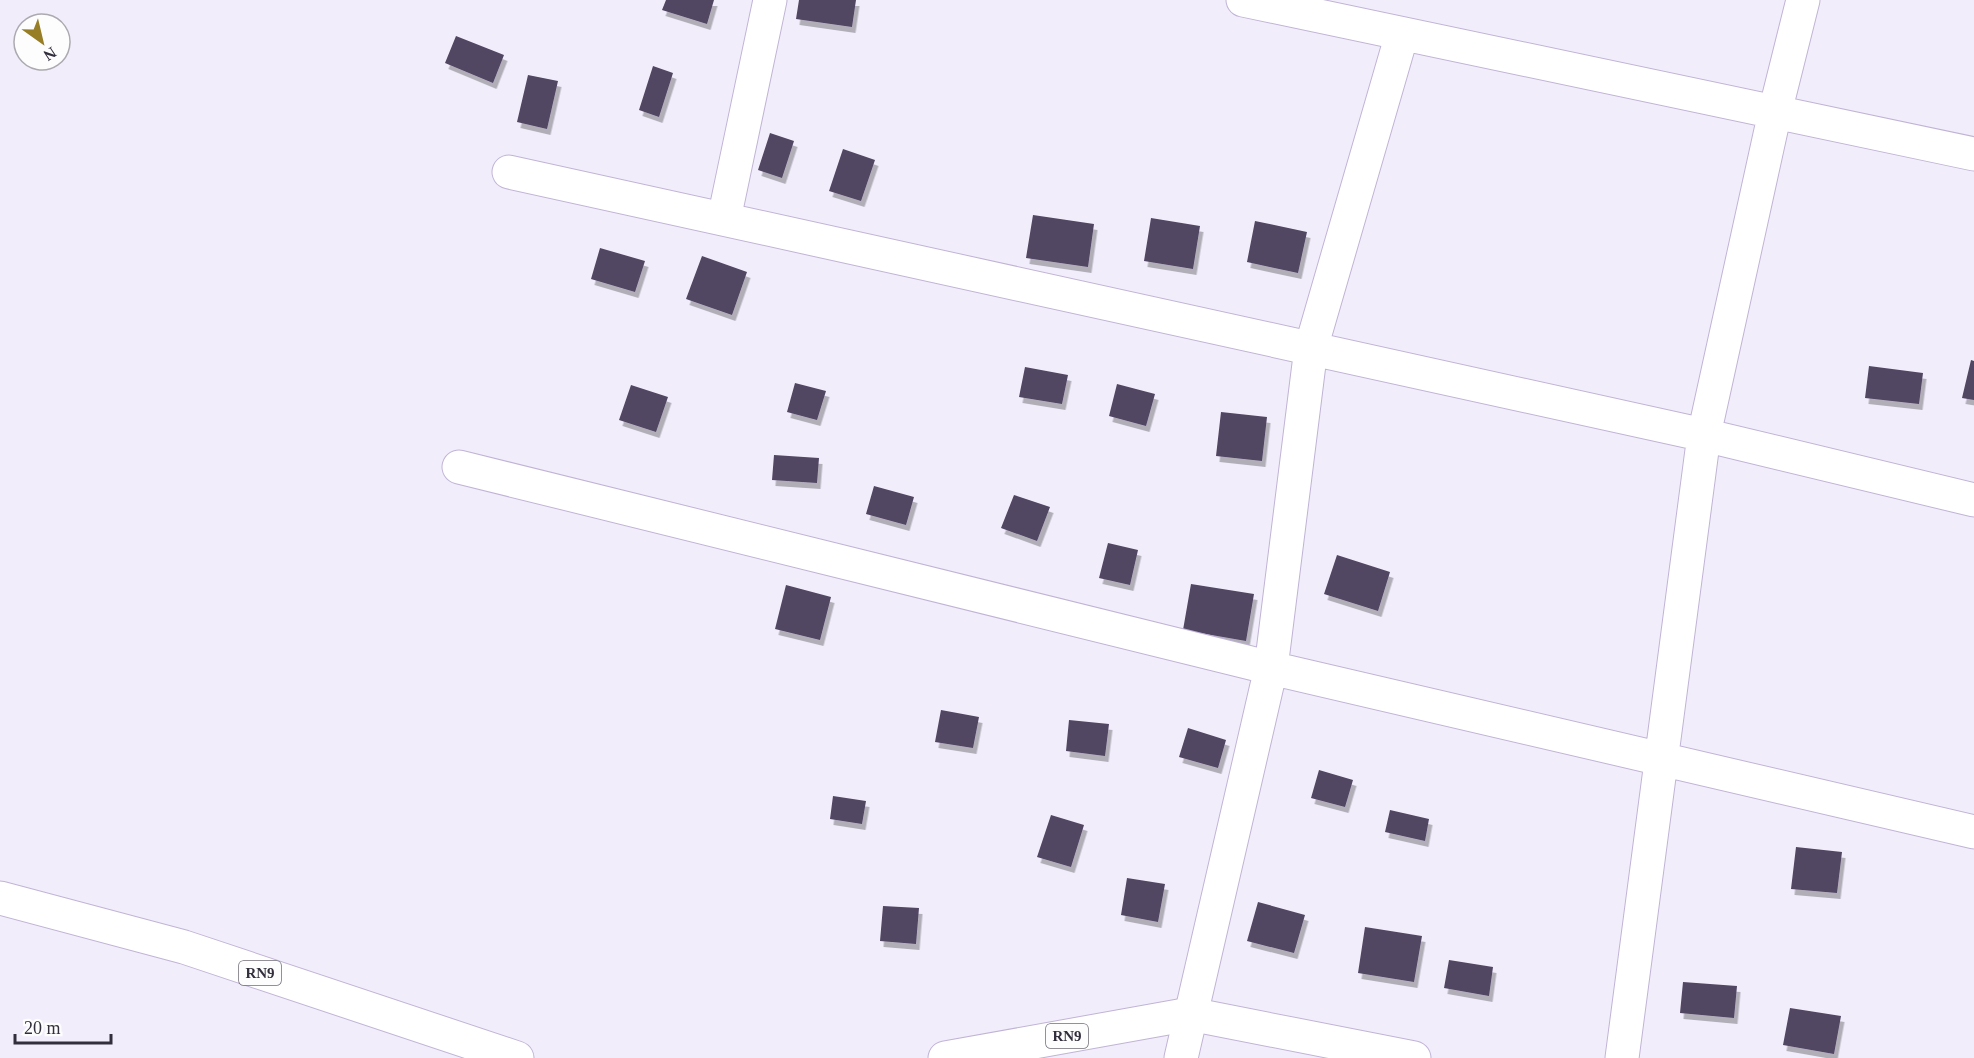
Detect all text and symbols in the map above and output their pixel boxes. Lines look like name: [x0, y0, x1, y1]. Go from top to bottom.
north arrow: [12, 12, 72, 72]
text: N: [40, 44, 60, 65]
road number: RN9: [239, 961, 281, 985]
scale bar: [15, 1007, 111, 1045]
text: 20 m: [24, 1018, 61, 1038]
road number: RN9: [1046, 1024, 1088, 1048]

